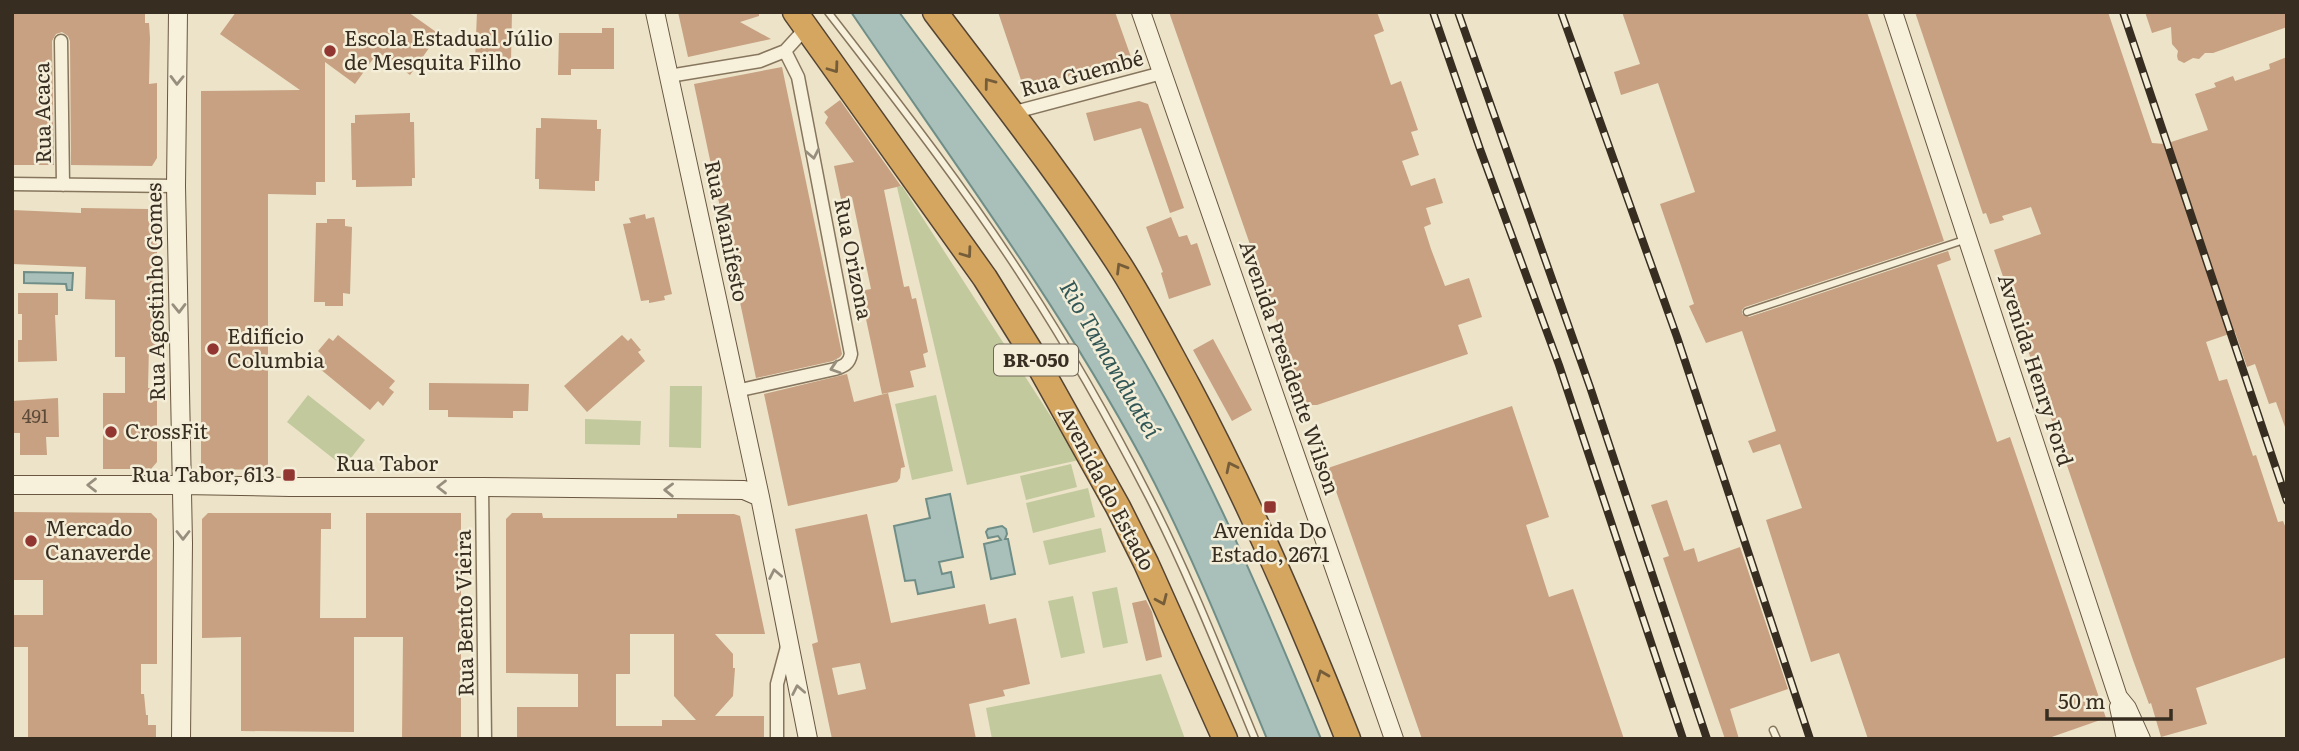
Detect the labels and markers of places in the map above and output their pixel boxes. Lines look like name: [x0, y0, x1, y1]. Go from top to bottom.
place label: Escola Estadual Júlio de Mesquita Filho: [344, 21, 553, 76]
marker: Escola Estadual Júlio de Mesquita Filho: [322, 43, 338, 59]
place label: Edifício Columbia: [227, 319, 325, 374]
marker: Edifício Columbia: [205, 341, 221, 357]
place label: CrossFit: [125, 414, 209, 445]
marker: CrossFit: [103, 424, 119, 440]
place label: Rua Tabor, 613: [131, 457, 275, 488]
marker: Rua Tabor, 613: [281, 467, 297, 483]
marker: Avenida Do Estado, 2671: [1262, 499, 1278, 515]
place label: Mercado Canaverde: [45, 511, 151, 566]
place label: Avenida Do Estado, 2671: [1210, 513, 1330, 568]
marker: Mercado Canaverde: [23, 533, 39, 549]

